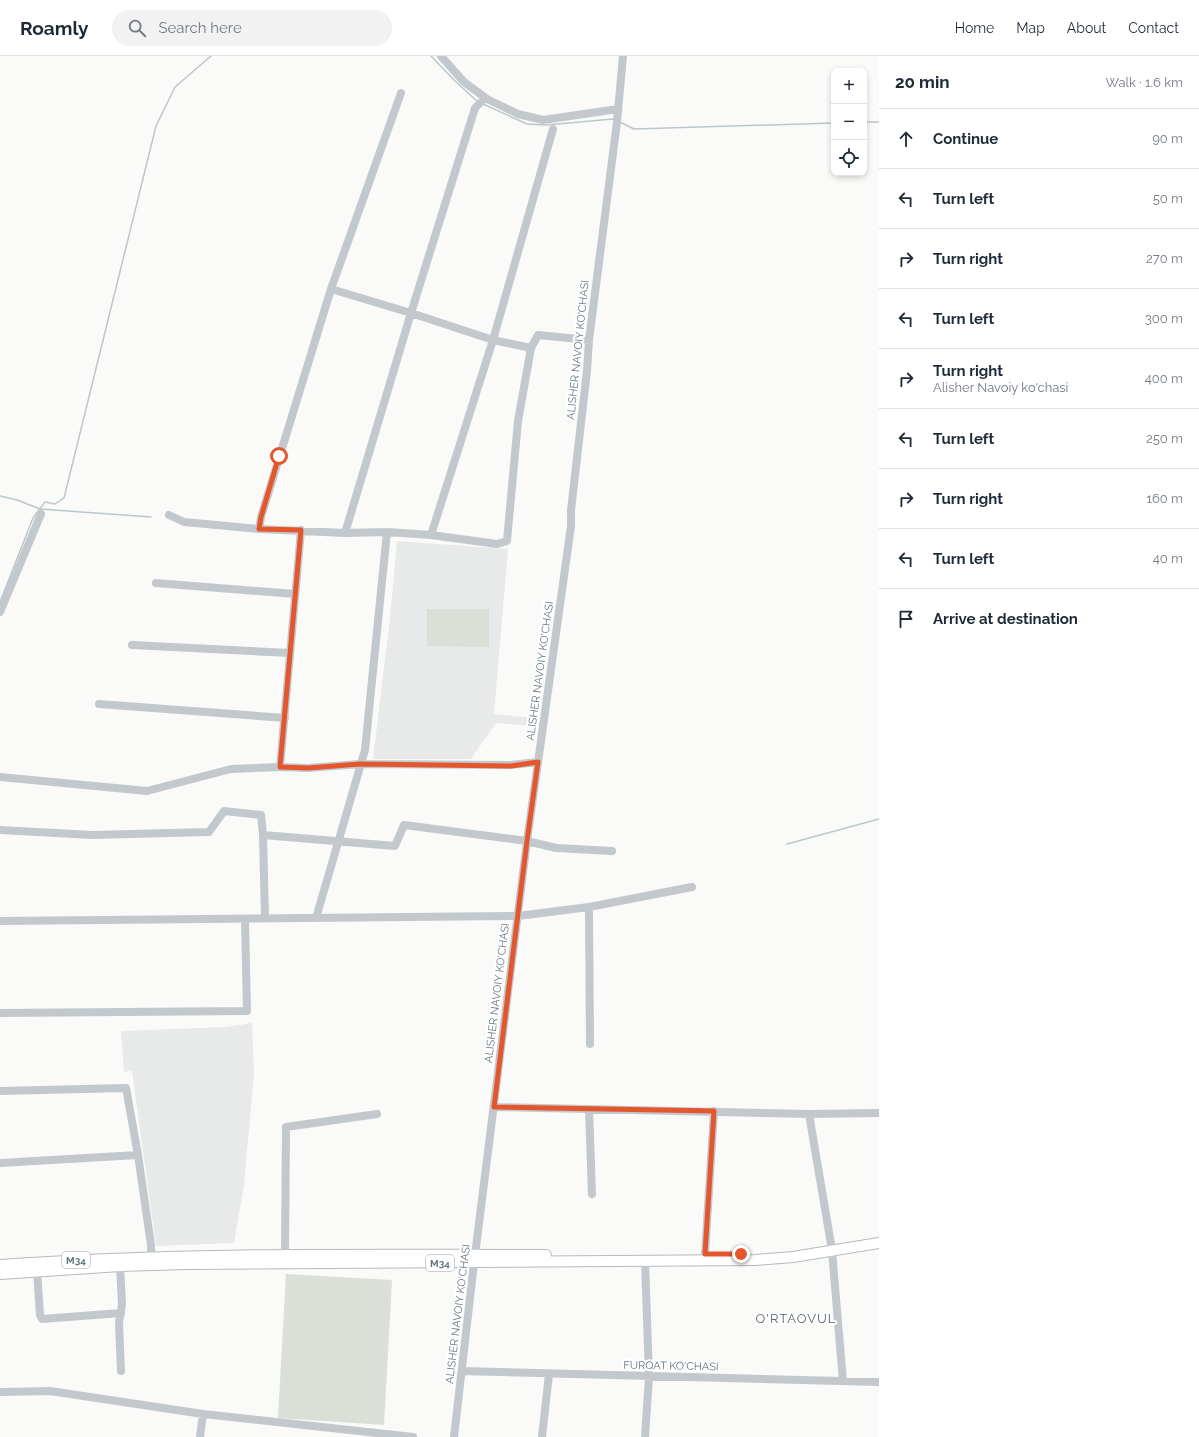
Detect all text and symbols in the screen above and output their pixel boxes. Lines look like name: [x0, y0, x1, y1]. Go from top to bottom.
search box: [112, 10, 392, 46]
text: Roamly: [20, 17, 88, 39]
icon: search: [126, 17, 148, 39]
text: Search here: [158, 19, 242, 37]
text: Home: [955, 20, 994, 36]
text: Map: [1016, 20, 1045, 36]
text: About: [1067, 20, 1106, 36]
text: Contact: [1128, 20, 1179, 36]
map controls: [831, 68, 867, 176]
button: +: [831, 68, 867, 104]
text: 20 min: [895, 72, 950, 92]
text: Walk · 1.6 km: [1105, 75, 1183, 90]
button: −: [831, 104, 867, 140]
icon: ahead: [895, 128, 917, 150]
text: Continue: [933, 130, 998, 148]
text: 90 m: [1152, 131, 1183, 146]
button: locate: [831, 140, 867, 176]
icon: left: [895, 188, 917, 210]
text: Turn left: [933, 190, 994, 208]
text: 50 m: [1153, 191, 1183, 206]
icon: right: [895, 248, 917, 270]
text: Turn right: [933, 250, 1003, 268]
text: 270 m: [1146, 251, 1183, 266]
street label: ALISHER NAVOIY KO'CHASI: [564, 279, 592, 421]
icon: left: [895, 308, 917, 330]
text: Turn left: [933, 310, 994, 328]
text: 300 m: [1145, 311, 1183, 326]
text: Turn right: [933, 362, 1003, 380]
icon: right: [895, 368, 917, 390]
text: 400 m: [1145, 371, 1183, 386]
text: Alisher Navoiy ko'chasi: [933, 380, 1068, 395]
icon: left: [895, 428, 917, 450]
text: Turn left: [933, 430, 994, 448]
text: 250 m: [1146, 431, 1183, 446]
route start: [270, 447, 288, 465]
icon: right: [895, 488, 917, 510]
text: Turn right: [933, 490, 1003, 508]
text: 160 m: [1146, 491, 1183, 506]
icon: left: [895, 548, 917, 570]
text: Turn left: [933, 550, 994, 568]
text: 40 m: [1153, 551, 1183, 566]
street label: ALISHER NAVOIY KO'CHASI: [524, 601, 556, 741]
icon: arrive: [895, 608, 917, 630]
text: Arrive at destination: [933, 610, 1078, 628]
street label: ALISHER NAVOIY KO'CHASI: [482, 922, 512, 1064]
street label: ALISHER NAVOIY KO'CHASI: [443, 1243, 473, 1385]
route end: [732, 1245, 750, 1263]
road number: M34: [62, 1252, 90, 1268]
road number: M34: [426, 1255, 454, 1271]
district label: O'RTAOVUL: [756, 1311, 836, 1326]
street label: FURQAT KO'CHASI: [623, 1359, 719, 1373]

